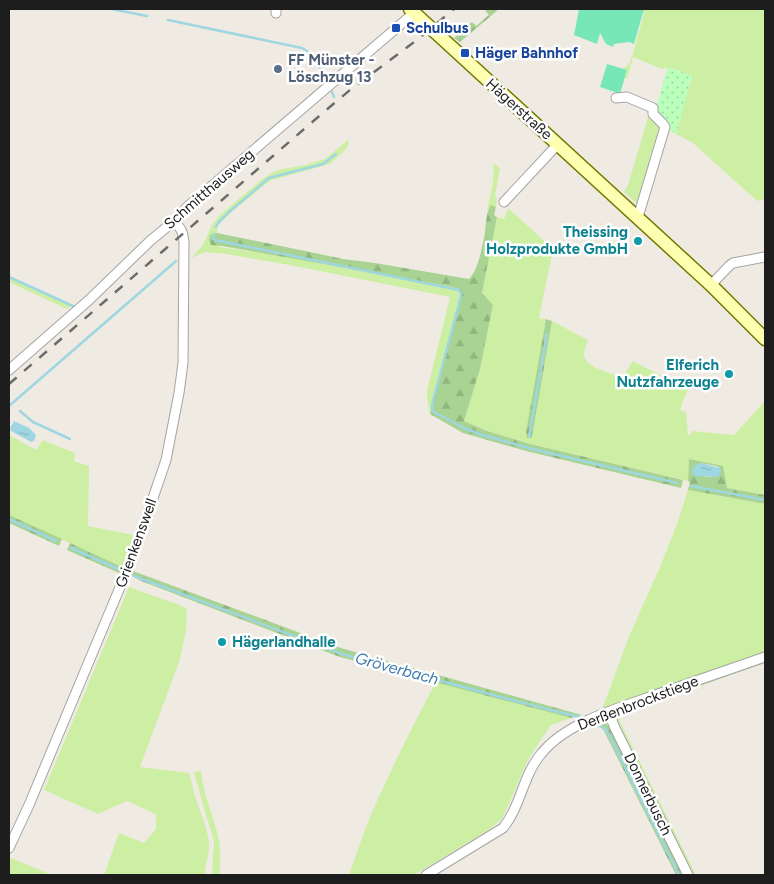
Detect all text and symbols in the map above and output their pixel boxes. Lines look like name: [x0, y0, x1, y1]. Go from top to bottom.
place label: Schulbus: [406, 19, 469, 37]
marker: Schulbus: [390, 22, 402, 34]
place label: Häger Bahnhof: [475, 44, 578, 62]
marker: Häger Bahnhof: [459, 47, 471, 59]
place label: FF Münster - Löschzug 13: [288, 51, 375, 86]
marker: FF Münster - Löschzug 13: [272, 63, 284, 75]
street label: Hägerstraße: [482, 75, 556, 143]
street label: Schmitthausweg: [160, 145, 258, 233]
place label: Theissing Holzprodukte GmbH: [486, 223, 628, 258]
marker: Theissing Holzprodukte GmbH: [632, 235, 644, 247]
place label: Elferich Nutzfahrzeuge: [616, 356, 720, 391]
marker: Elferich Nutzfahrzeuge: [723, 368, 735, 380]
street label: Grienkenswell: [112, 496, 160, 590]
place label: Hägerlandhalle: [232, 633, 336, 651]
marker: Hägerlandhalle: [216, 636, 228, 648]
water label: Gröverbach: [353, 648, 441, 689]
street label: Derßenbrockstiege: [575, 672, 701, 734]
street label: Donnerbusch: [620, 750, 676, 838]

